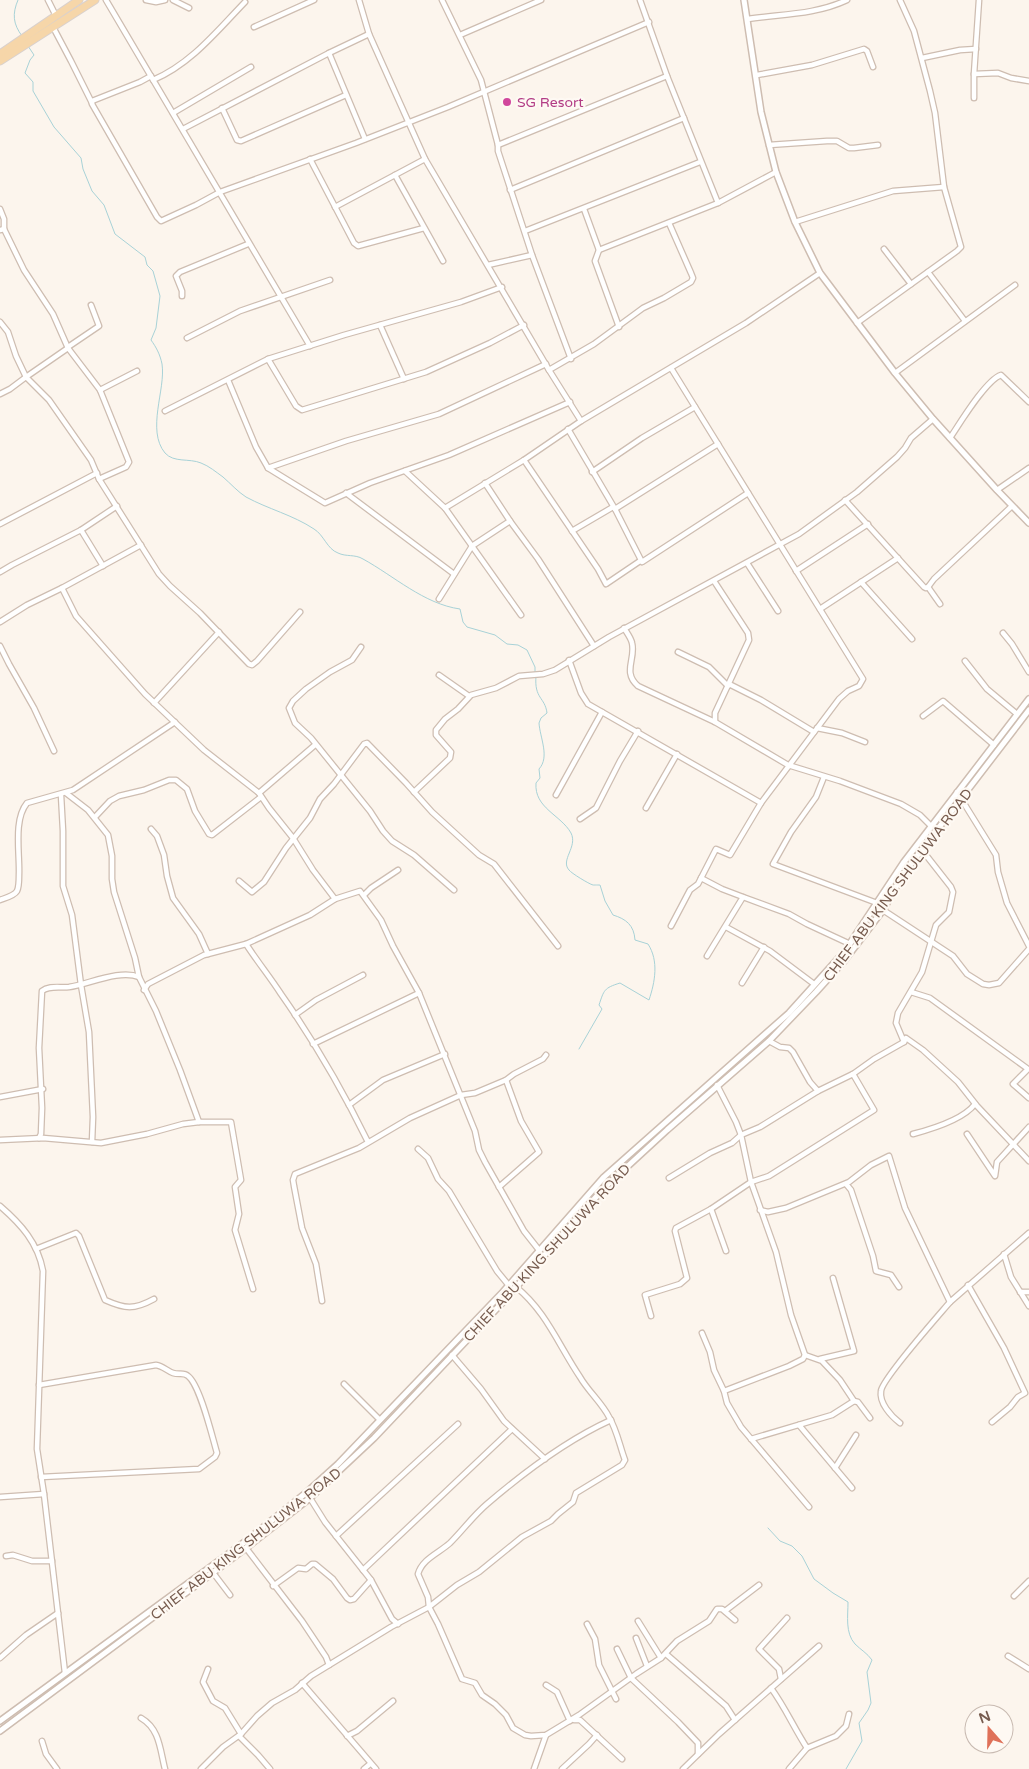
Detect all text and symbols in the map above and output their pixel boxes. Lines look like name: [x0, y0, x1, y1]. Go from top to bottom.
place label: SG Resort: [517, 94, 584, 111]
marker: SG Resort: [501, 96, 513, 108]
street label: CHIEF ABU KING SHULUWA ROAD: [820, 785, 976, 985]
street label: CHIEF ABU KING SHULUWA ROAD: [460, 1160, 634, 1346]
street label: CHIEF ABU KING SHULUWA ROAD: [147, 1464, 345, 1624]
north arrow: [964, 1704, 1014, 1754]
text: N: [977, 1707, 993, 1727]

